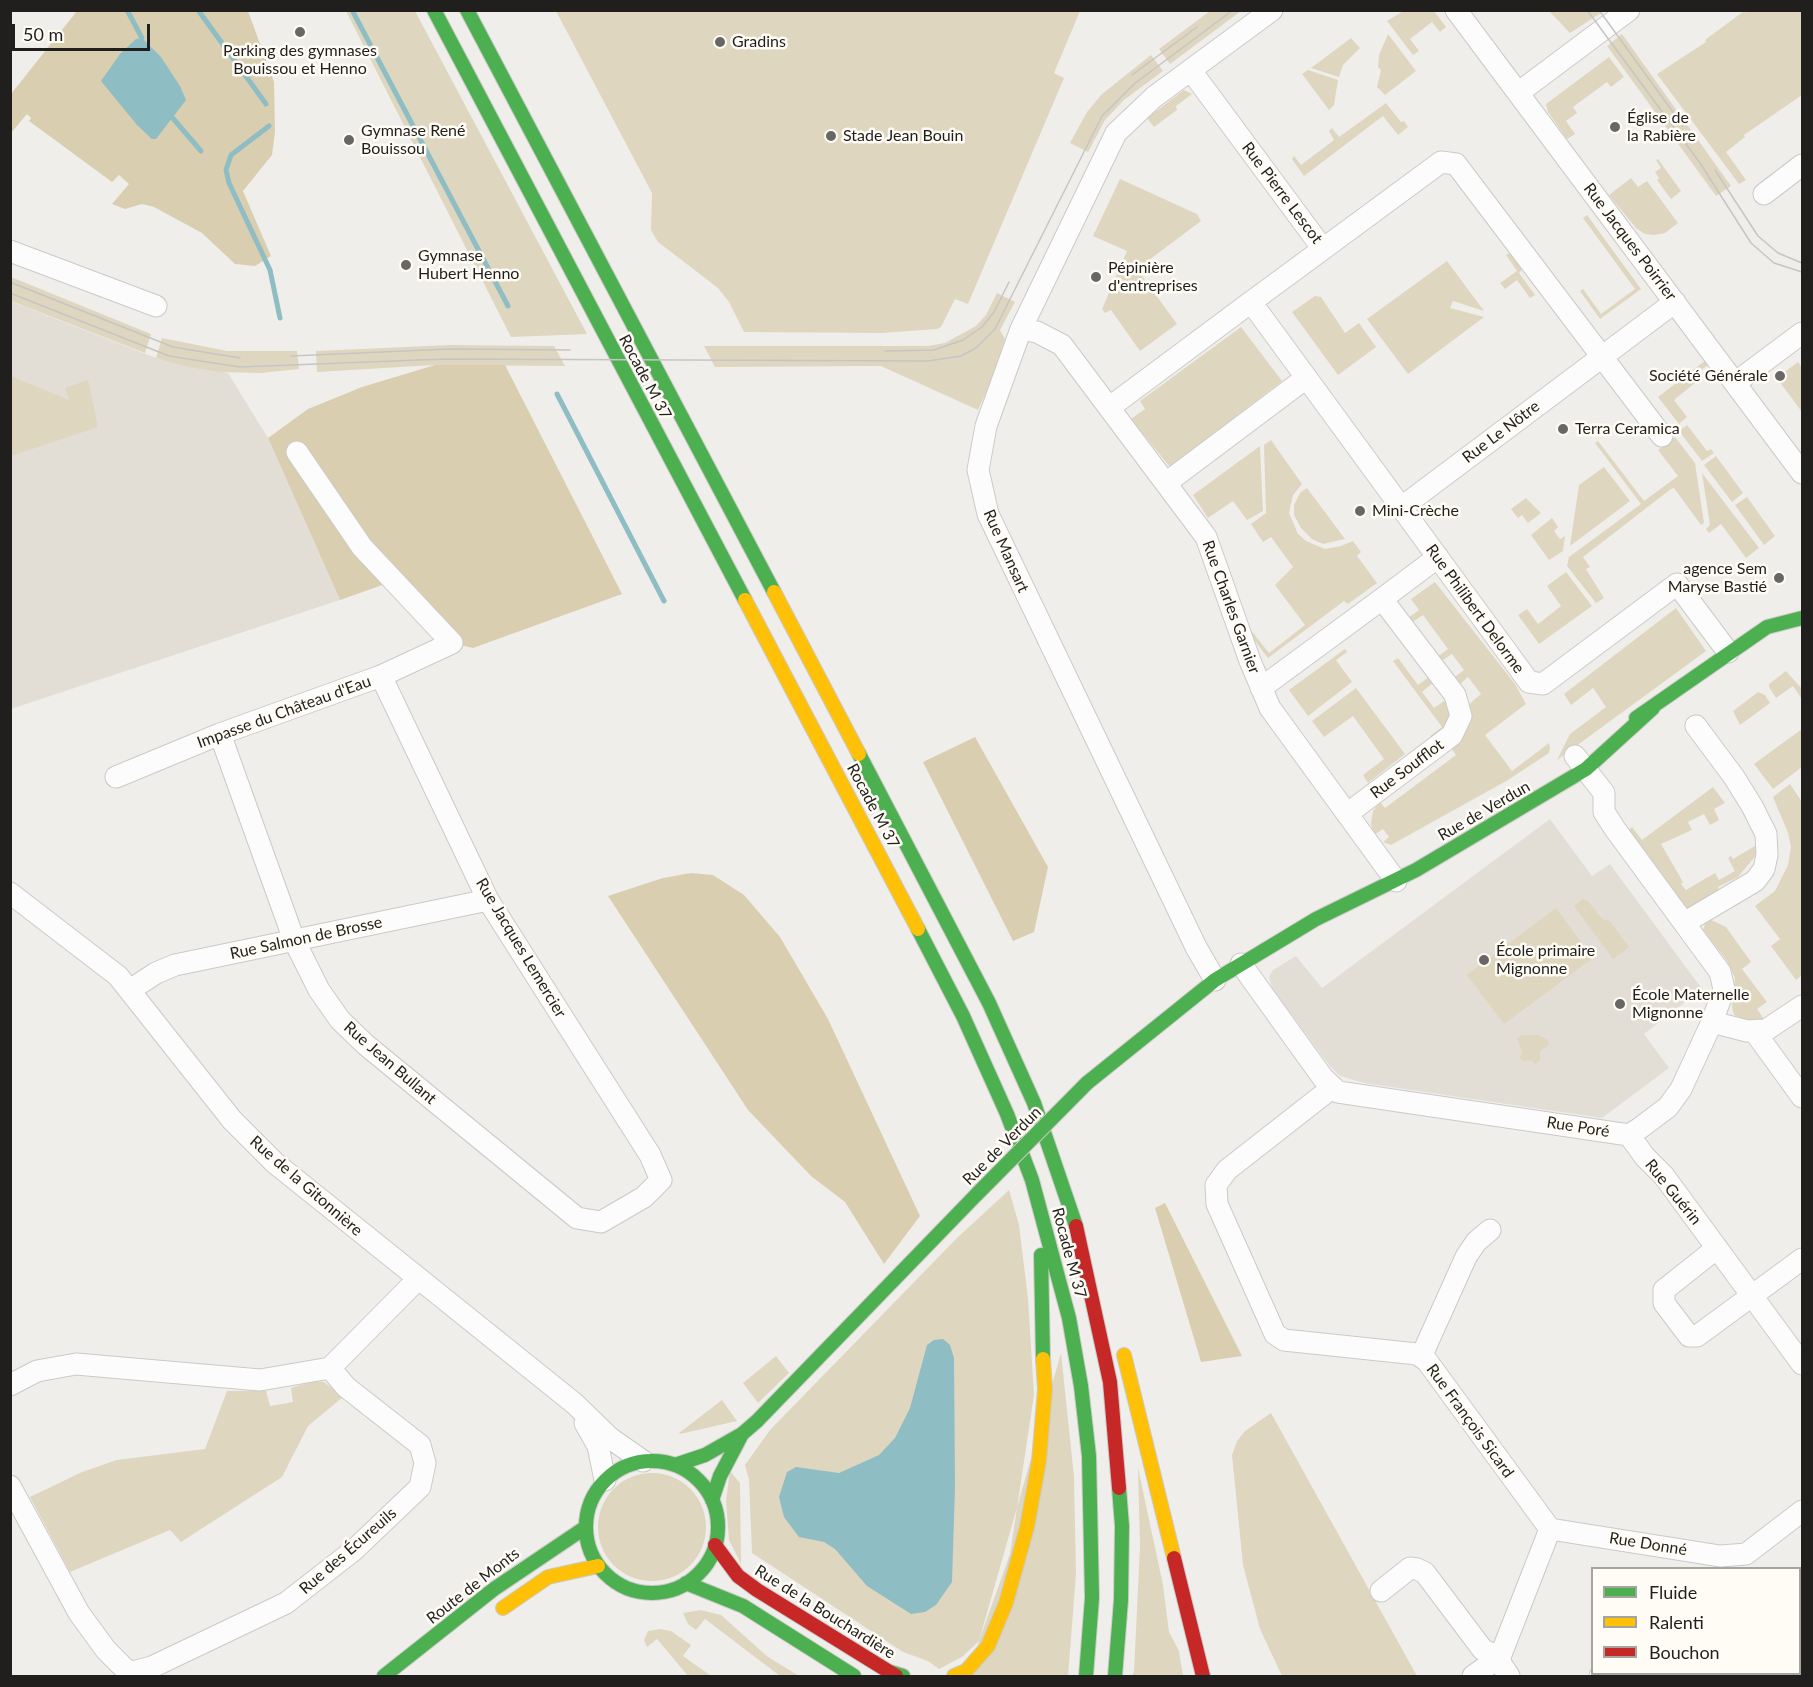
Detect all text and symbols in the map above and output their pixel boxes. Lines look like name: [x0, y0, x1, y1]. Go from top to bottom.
scale bar: [15, 12, 153, 50]
text: 50 m: [23, 23, 63, 45]
marker: Parking des gymnases Bouissou et Henno: [293, 25, 307, 39]
place label: Gradins: [732, 32, 786, 52]
marker: Gradins: [713, 35, 727, 49]
place label: Parking des gymnases Bouissou et Henno: [223, 41, 377, 79]
place label: Église de la Rabière: [1627, 108, 1696, 146]
marker: Église de la Rabière: [1608, 120, 1622, 134]
place label: Gymnase René Bouissou: [361, 121, 465, 159]
place label: Stade Jean Bouin: [843, 126, 963, 146]
marker: Stade Jean Bouin: [824, 129, 838, 143]
marker: Gymnase René Bouissou: [342, 133, 356, 147]
street label: Rue Pierre Lescot: [1238, 138, 1326, 248]
street label: Rue Jacques Poirrier: [1580, 179, 1680, 305]
place label: Gymnase Hubert Henno: [418, 246, 519, 284]
marker: Gymnase Hubert Henno: [399, 258, 413, 272]
place label: Pépinière d'entreprises: [1108, 258, 1198, 296]
marker: Pépinière d'entreprises: [1089, 270, 1103, 284]
street label: Rocade M 37: [615, 331, 675, 423]
place label: Société Générale: [1649, 366, 1768, 386]
marker: Société Générale: [1773, 369, 1787, 383]
street label: Rue Le Nôtre: [1459, 397, 1543, 467]
place label: Terra Ceramica: [1575, 419, 1680, 439]
marker: Terra Ceramica: [1556, 422, 1570, 436]
place label: Mini-Crèche: [1372, 501, 1459, 521]
marker: Mini-Crèche: [1353, 504, 1367, 518]
street label: Rue Mansart: [979, 506, 1033, 596]
street label: Rue Charles Garnier: [1198, 538, 1264, 676]
street label: Rue Philibert Delorme: [1422, 541, 1528, 677]
place label: agence Sem Maryse Bastié: [1668, 559, 1767, 597]
marker: agence Sem Maryse Bastié: [1772, 571, 1786, 585]
street label: Impasse du Château d'Eau: [194, 672, 374, 752]
street label: Rue Soufflot: [1367, 735, 1447, 803]
street label: Rocade M 37: [843, 760, 903, 852]
street label: Rue de Verdun: [1435, 777, 1533, 845]
street label: Rue Jacques Lemercier: [472, 875, 570, 1021]
street label: Rue Salmon de Brosse: [228, 912, 384, 964]
place label: École primaire Mignonne: [1496, 941, 1595, 979]
marker: École primaire Mignonne: [1477, 953, 1491, 967]
place label: École Maternelle Mignonne: [1632, 985, 1750, 1023]
marker: École Maternelle Mignonne: [1613, 997, 1627, 1011]
street label: Rue Jean Bullant: [340, 1018, 440, 1108]
street label: Rue de Verdun: [959, 1103, 1045, 1189]
street label: Rue Poré: [1545, 1113, 1611, 1141]
street label: Rue de la Gitonnière: [246, 1132, 366, 1240]
street label: Rue Guérin: [1641, 1155, 1705, 1229]
street label: Rocade M 37: [1048, 1206, 1090, 1300]
street label: Rue François Sicard: [1422, 1360, 1518, 1482]
street label: Rue des Écureuils: [296, 1504, 400, 1598]
street label: Rue Donné: [1608, 1528, 1688, 1560]
street label: Route de Monts: [423, 1544, 523, 1628]
street label: Rue de la Bouchardière: [751, 1561, 899, 1663]
legend: [1591, 1567, 1801, 1675]
text: Fluide: [1649, 1581, 1697, 1603]
text: Ralenti: [1649, 1611, 1704, 1633]
text: Bouchon: [1649, 1641, 1720, 1663]

